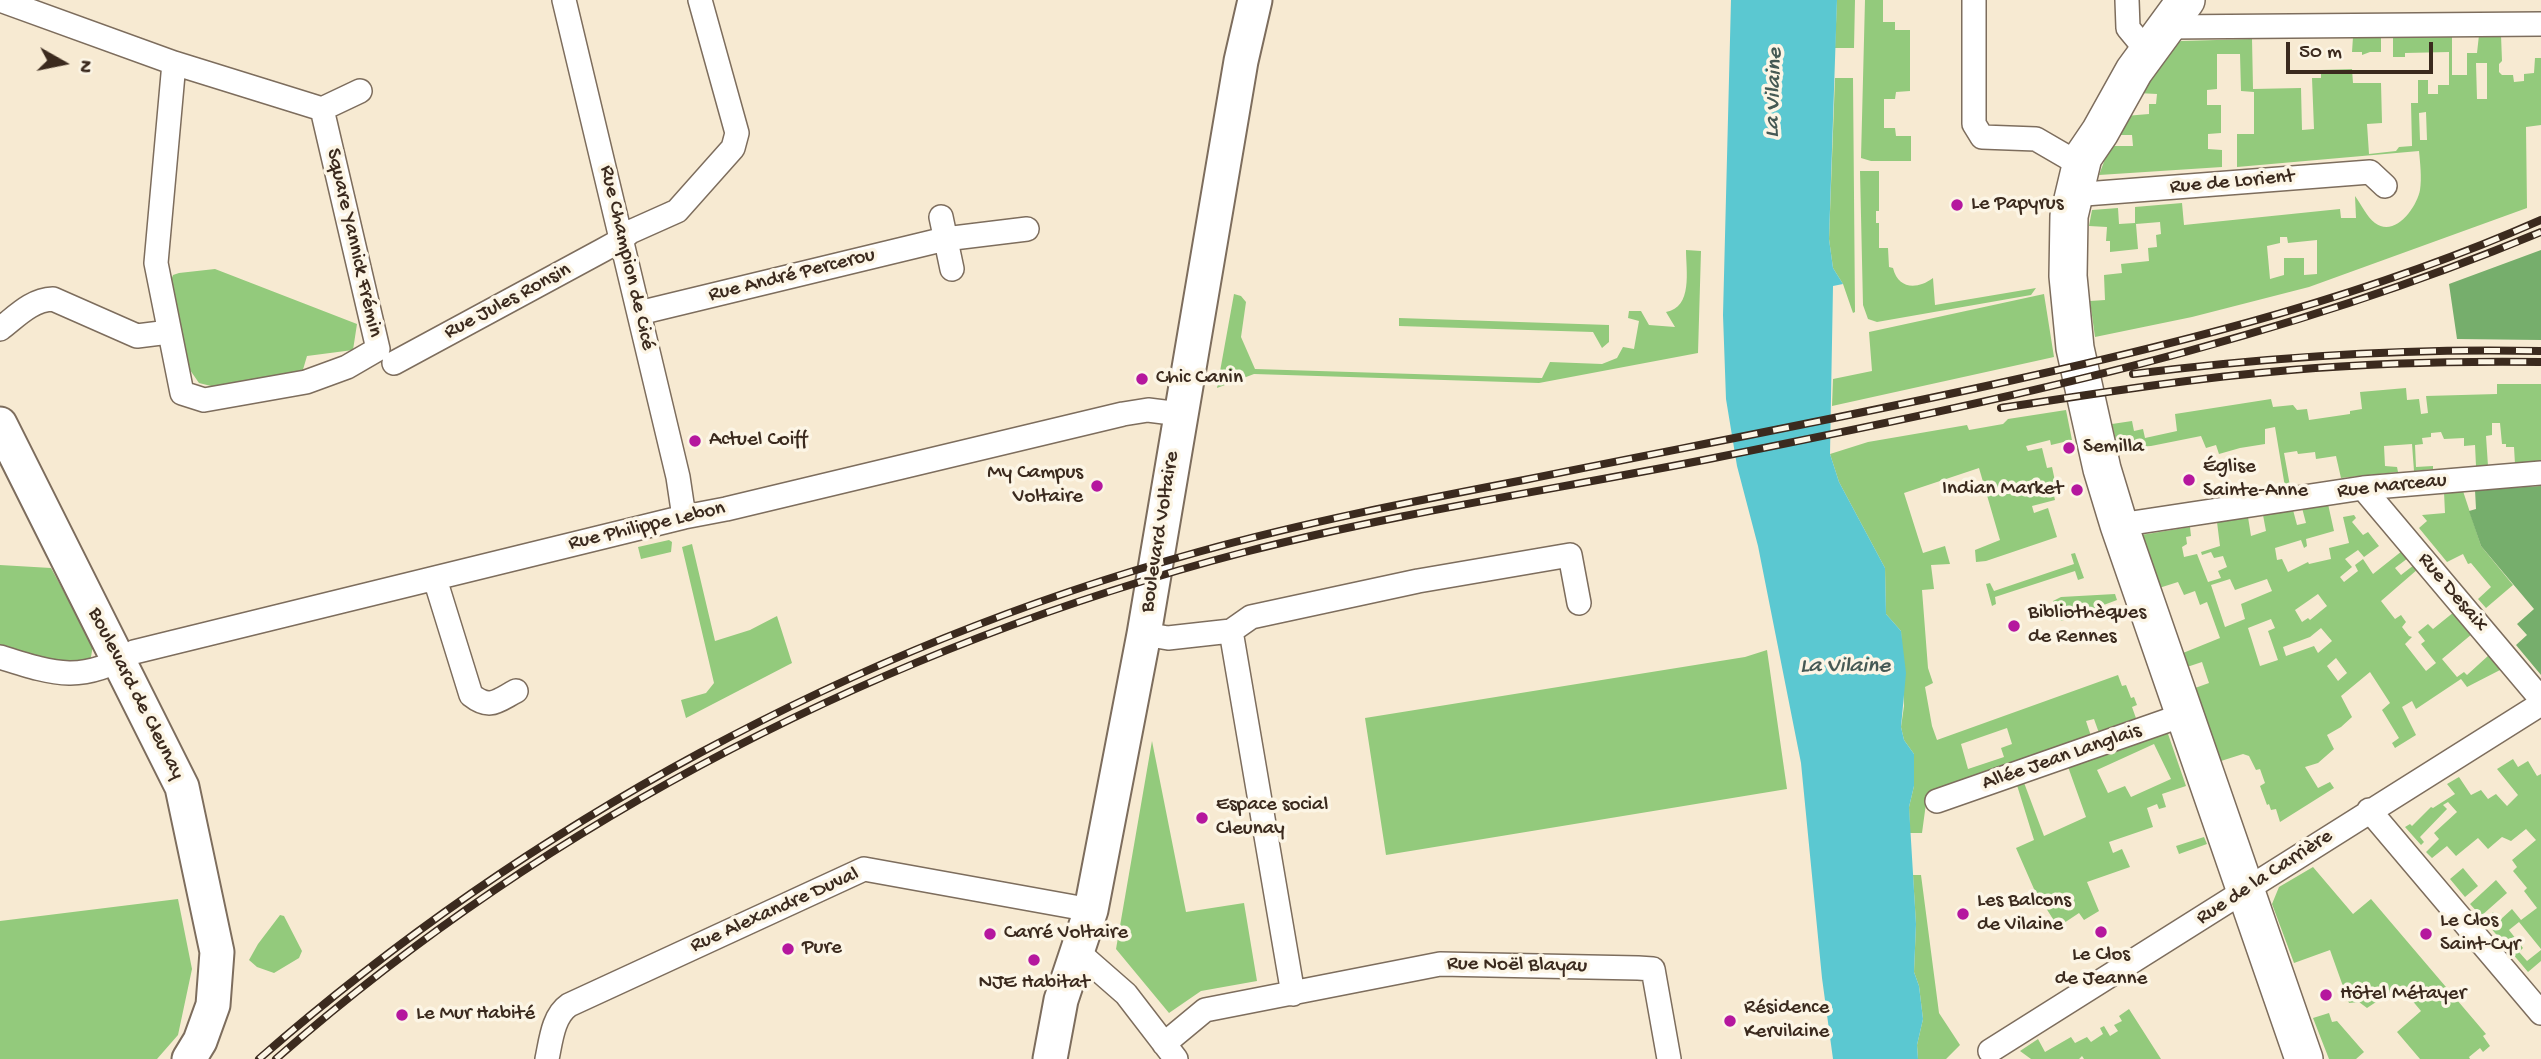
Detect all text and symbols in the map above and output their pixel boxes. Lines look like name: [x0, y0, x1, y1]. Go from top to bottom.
north arrow: [28, 28, 98, 98]
scale bar: [2289, 28, 2436, 72]
text: 50 m: [2299, 41, 2342, 66]
water label: La Vilaine: [1760, 48, 1790, 138]
text: N: [72, 58, 97, 74]
street label: Square Yannick Frémin: [319, 146, 387, 340]
street label: Rue Champion de Cicé: [593, 163, 659, 353]
street label: Rue de Lorient: [2169, 165, 2295, 201]
place label: Le Papyrus: [1971, 192, 2063, 218]
marker: Le Papyrus: [1949, 197, 1965, 213]
street label: Rue André Percerou: [706, 243, 878, 309]
street label: Rue Jules Ronsin: [440, 258, 576, 346]
place label: Chic Canin: [1156, 366, 1243, 392]
marker: Chic Canin: [1134, 371, 1150, 387]
place label: Actuel Coiff: [709, 428, 807, 454]
marker: Actuel Coiff: [687, 433, 703, 449]
place label: Semilla: [2083, 435, 2144, 461]
marker: Semilla: [2061, 440, 2077, 456]
street label: Boulevard Voltaire: [1136, 450, 1186, 614]
place label: Église Sainte-Anne: [2203, 455, 2308, 505]
place label: My Campus Voltaire: [987, 461, 1083, 511]
street label: Rue Marceau: [2336, 469, 2448, 505]
marker: Église Sainte-Anne: [2181, 472, 2197, 488]
place label: Indian Market: [1942, 477, 2063, 503]
marker: My Campus Voltaire: [1089, 478, 1105, 494]
marker: Indian Market: [2069, 482, 2085, 498]
street label: Rue Philippe Lebon: [566, 497, 728, 557]
street label: Rue Desaix: [2411, 548, 2493, 638]
place label: Bibliothèques de Rennes: [2028, 601, 2146, 651]
street label: Boulevard de Cleunay: [81, 604, 189, 784]
marker: Bibliothèques de Rennes: [2006, 618, 2022, 634]
water label: La Vilaine: [1800, 653, 1890, 681]
street label: Allée Jean Langlais: [1979, 719, 2145, 797]
place label: Espace social Cleunay: [1216, 793, 1328, 843]
marker: Espace social Cleunay: [1194, 810, 1210, 826]
street label: Rue de la Carrière: [2192, 825, 2338, 931]
street label: Rue Alexandre Duval: [687, 863, 863, 959]
place label: Les Balcons de Vilaine: [1977, 889, 2071, 939]
marker: Les Balcons de Vilaine: [1955, 906, 1971, 922]
place label: Le Clos Saint-Cyr: [2440, 909, 2520, 959]
place label: Carré Voltaire: [1004, 921, 1128, 947]
marker: Le Clos de Jeanne: [2093, 924, 2109, 940]
marker: Carré Voltaire: [982, 926, 998, 942]
marker: Le Clos Saint-Cyr: [2418, 926, 2434, 942]
place label: Pure: [802, 936, 842, 962]
marker: Pure: [780, 941, 796, 957]
place label: Le Clos de Jeanne: [2055, 943, 2147, 993]
marker: NJE Habitat: [1026, 952, 1042, 968]
street label: Rue Noël Blayau: [1447, 952, 1587, 980]
place label: NJE Habitat: [979, 971, 1089, 997]
place label: Hôtel Métayer: [2340, 982, 2466, 1008]
marker: Hôtel Métayer: [2318, 987, 2334, 1003]
place label: Résidence Kervilaine: [1744, 996, 1829, 1046]
place label: Le Mur Habité: [416, 1002, 535, 1028]
marker: Le Mur Habité: [394, 1007, 410, 1023]
marker: Résidence Kervilaine: [1722, 1013, 1738, 1029]

